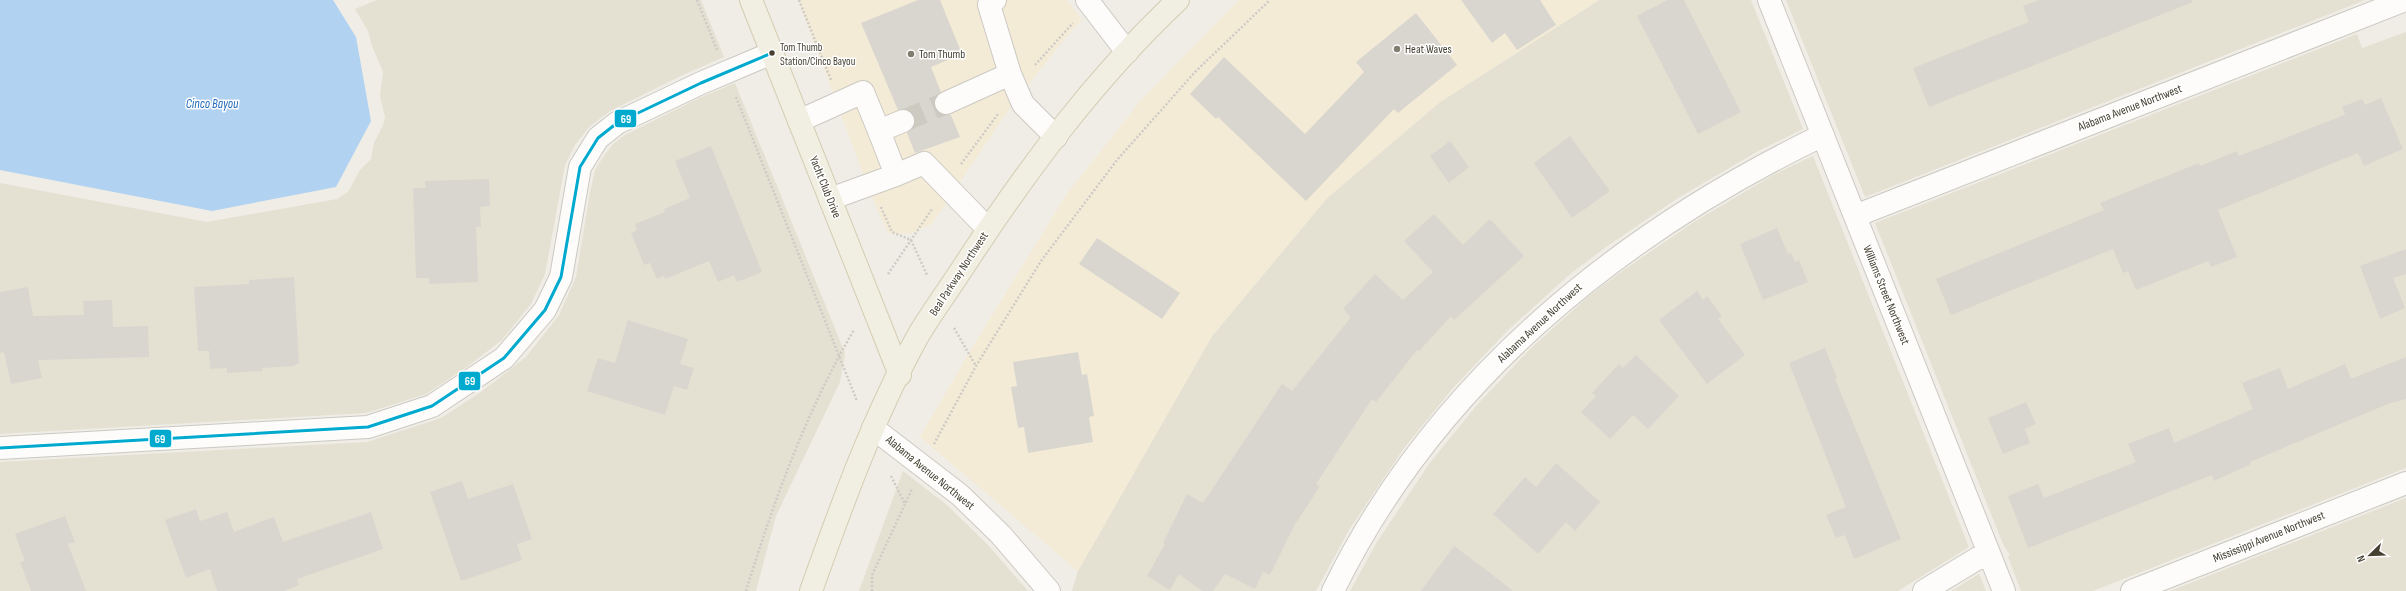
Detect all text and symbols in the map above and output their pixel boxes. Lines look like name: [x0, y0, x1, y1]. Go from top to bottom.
place label: Tom Thumb Station/Cinco Bayou: [780, 41, 856, 68]
place label: Heat Waves: [1405, 42, 1452, 57]
marker: Heat Waves: [1392, 44, 1402, 54]
place label: Tom Thumb: [919, 47, 965, 62]
marker: Tom Thumb Station/Cinco Bayou: [767, 48, 777, 58]
marker: Tom Thumb: [906, 49, 916, 59]
street label: Alabama Avenue Northwest: [2075, 81, 2184, 135]
water label: Cinco Bayou: [186, 96, 239, 112]
line badge: 69: [614, 109, 637, 128]
text: 69: [621, 113, 631, 126]
street label: Yacht Club Drive: [806, 154, 844, 220]
street label: Beal Parkway Northwest: [926, 229, 992, 319]
street label: Williams Street Northwest: [1859, 243, 1913, 347]
street label: Alabama Avenue Northwest: [1494, 280, 1586, 367]
line badge: 69: [458, 371, 481, 391]
text: 69: [465, 375, 475, 388]
line badge: 69: [149, 429, 172, 448]
street label: Alabama Avenue Northwest: [882, 432, 978, 514]
text: 69: [155, 433, 165, 446]
street label: Mississippi Avenue Northwest: [2211, 508, 2327, 566]
north arrow: [2350, 535, 2390, 575]
text: N: [2354, 553, 2368, 564]

